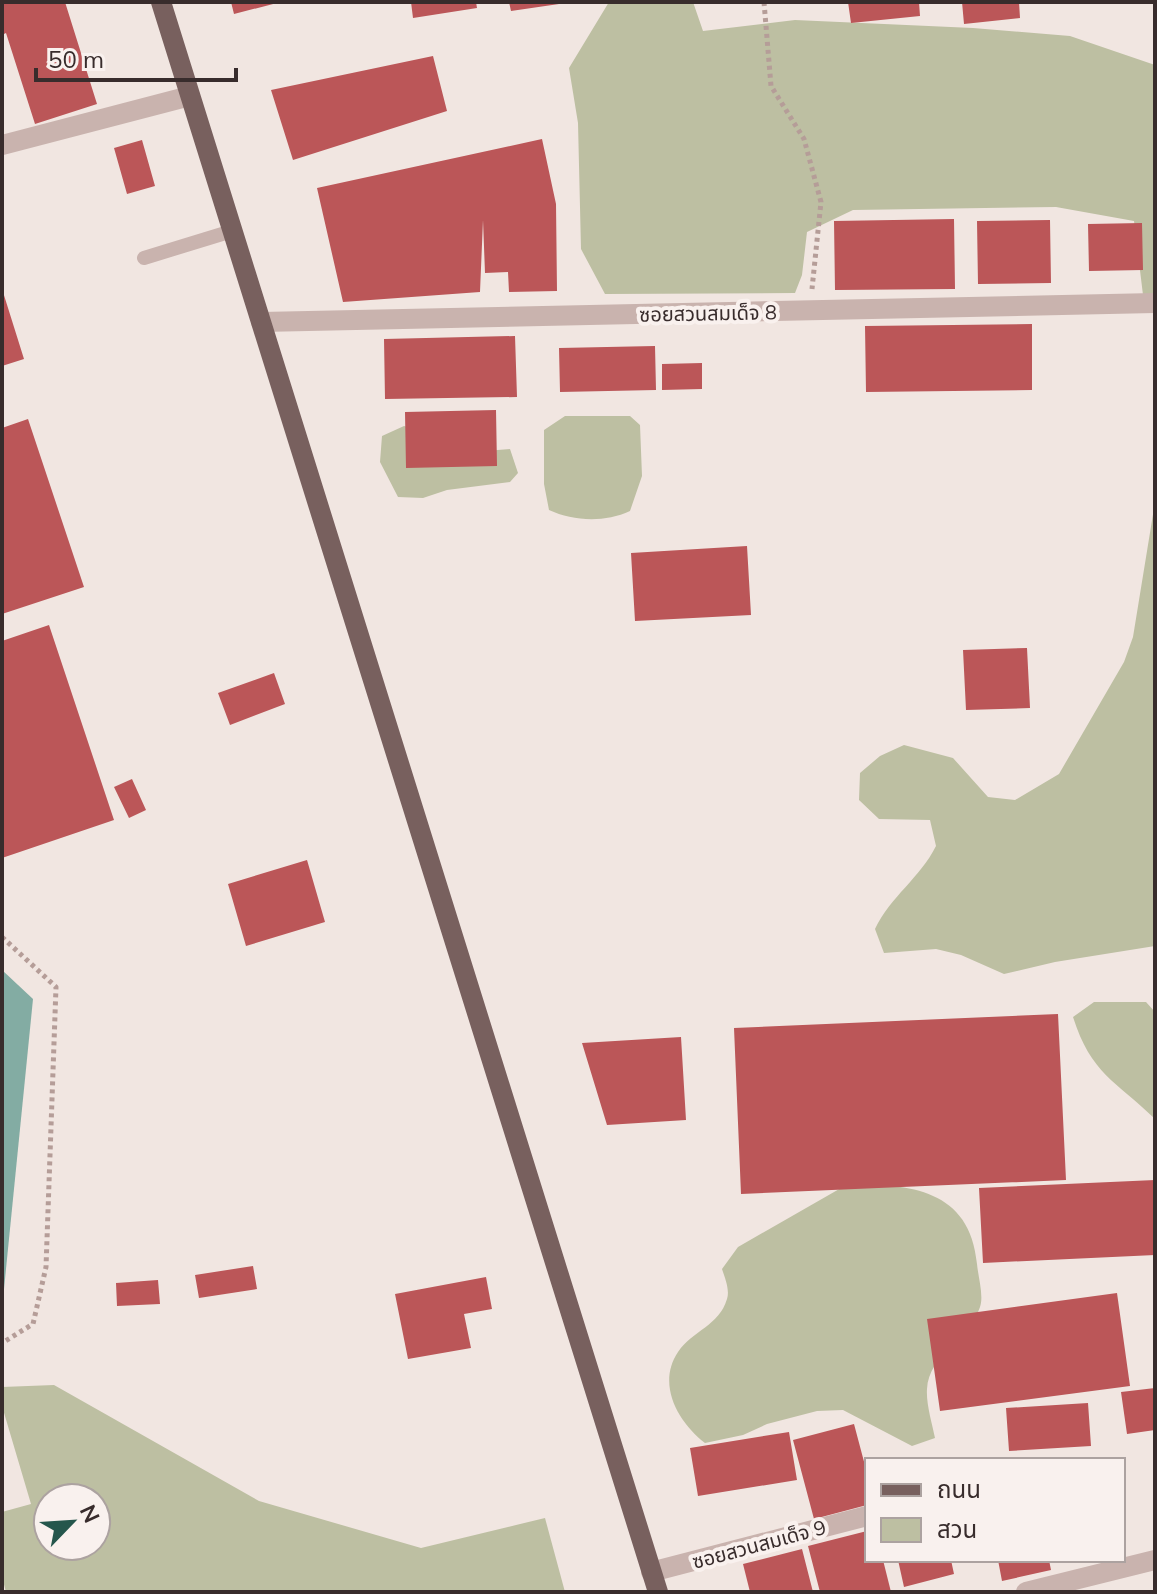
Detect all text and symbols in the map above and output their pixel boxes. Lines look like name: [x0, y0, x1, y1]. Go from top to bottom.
scale bar: [36, 32, 236, 82]
text: 50 m: [48, 44, 104, 74]
street label: ซอยสวนสมเด็จ 8: [639, 299, 777, 327]
legend: [865, 1458, 1125, 1562]
text: ถนน: [937, 1474, 981, 1504]
north arrow: [32, 1482, 112, 1562]
text: N: [74, 1500, 106, 1527]
street label: ซอยสวนสมเด็จ 9: [689, 1514, 829, 1574]
text: สวน: [937, 1514, 977, 1544]

